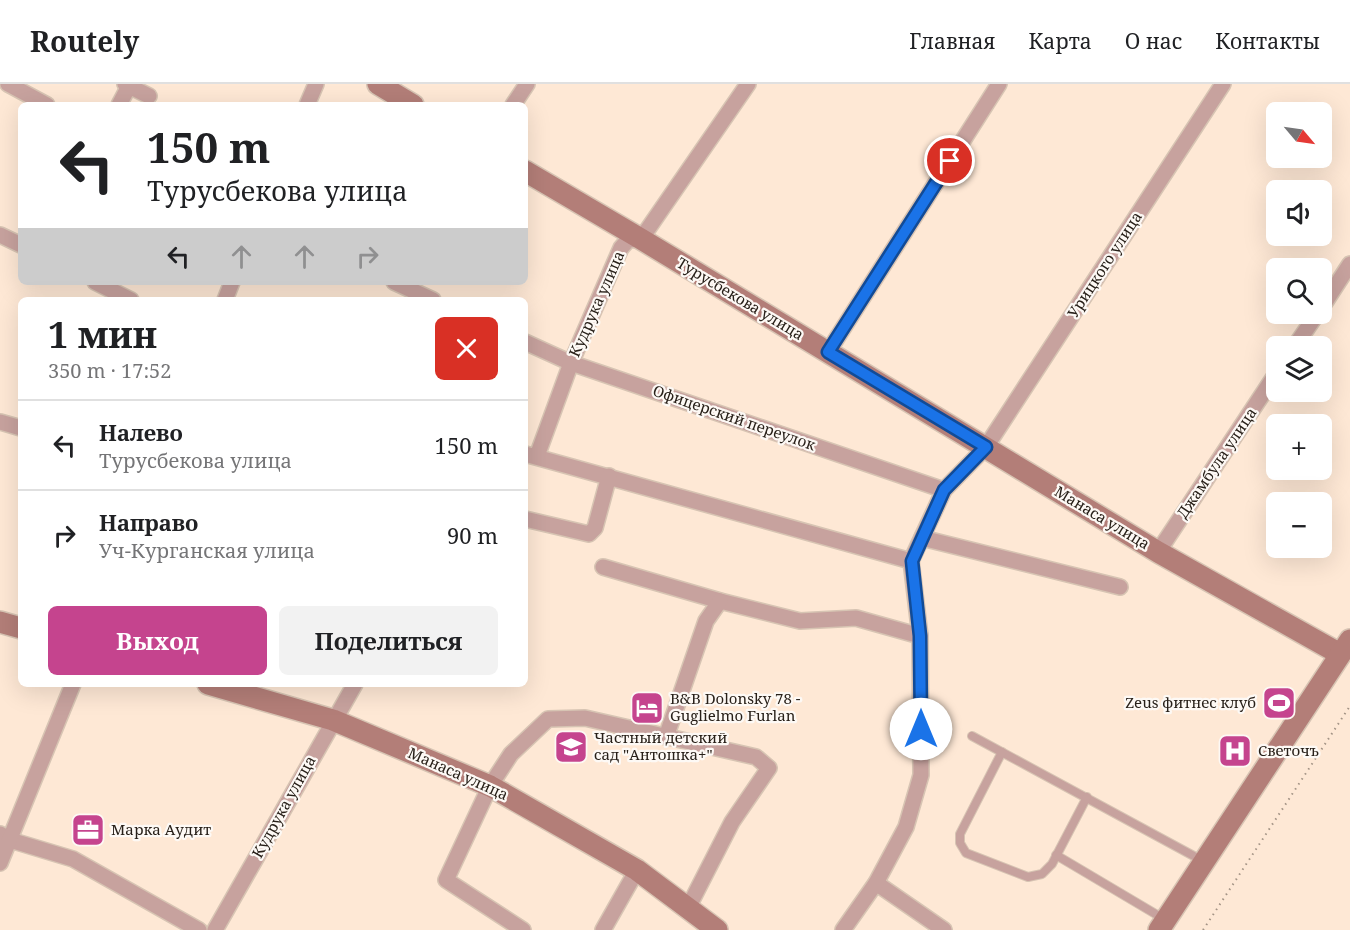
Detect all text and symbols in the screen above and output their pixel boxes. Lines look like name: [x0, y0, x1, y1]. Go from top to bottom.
text: Routely: [30, 22, 139, 60]
text: Главная: [909, 27, 996, 55]
text: Карта: [1029, 27, 1092, 55]
text: О нас: [1125, 27, 1182, 55]
text: Контакты: [1215, 27, 1320, 55]
north arrow: [1266, 102, 1332, 168]
map controls: [1266, 102, 1332, 558]
text: 150 m: [147, 118, 271, 175]
icon: left: [48, 126, 126, 204]
pin: [924, 135, 975, 186]
icon: arrive: [933, 144, 966, 177]
text: Турусбекова улица: [147, 172, 408, 209]
button: sound: [1266, 180, 1332, 246]
street label: Урицкого улица: [1062, 207, 1146, 321]
icon: left: [162, 240, 195, 273]
icon: ahead: [225, 240, 258, 273]
icon: ahead: [288, 240, 321, 273]
icon: right: [351, 240, 384, 273]
street label: Кудрука улица: [564, 247, 628, 360]
street label: Турусбекова улица: [673, 252, 808, 344]
button: search: [1266, 258, 1332, 324]
text: 1 мин: [48, 310, 157, 359]
button: close: [435, 317, 498, 380]
button: layers: [1266, 336, 1332, 402]
text: 350 m · 17:52: [48, 357, 171, 384]
street label: Офицерский переулок: [650, 380, 818, 454]
street label: Джамбула улица: [1172, 403, 1261, 522]
button: +: [1266, 414, 1332, 480]
text: Налево: [99, 417, 183, 447]
icon: left: [48, 429, 81, 462]
text: 150 m: [435, 430, 498, 460]
text: Турусбекова улица: [99, 447, 292, 474]
street label: Манаса улица: [1051, 481, 1154, 553]
button: −: [1266, 492, 1332, 558]
text: Направо: [99, 507, 198, 537]
icon: right: [48, 519, 81, 552]
text: 90 m: [447, 520, 498, 550]
text: Уч-Курганская улица: [99, 537, 315, 564]
button: Выход: [48, 606, 267, 675]
button: Поделиться: [279, 606, 498, 675]
sports icon: Zeus фитнес клуб: [1261, 685, 1297, 721]
place label: B&B Dolonsky 78 - Guglielmo Furlan: [670, 688, 801, 725]
hotel icon: B&B Dolonsky 78 - Guglielmo Furlan: [629, 690, 665, 726]
place label: Zeus фитнес клуб: [1125, 692, 1256, 712]
position arrow: [889, 697, 953, 761]
place label: Частный детский сад "Антошка+": [594, 727, 727, 764]
school or university icon: Частный детский сад "Антошка+": [553, 729, 589, 765]
hospital icon: Светочъ: [1217, 733, 1253, 769]
place label: Светочъ: [1258, 740, 1319, 760]
street label: Манаса улица: [405, 742, 512, 804]
street label: Кудрука улица: [247, 752, 320, 861]
office icon: Марка Аудит: [70, 812, 106, 848]
place label: Марка Аудит: [111, 819, 211, 839]

